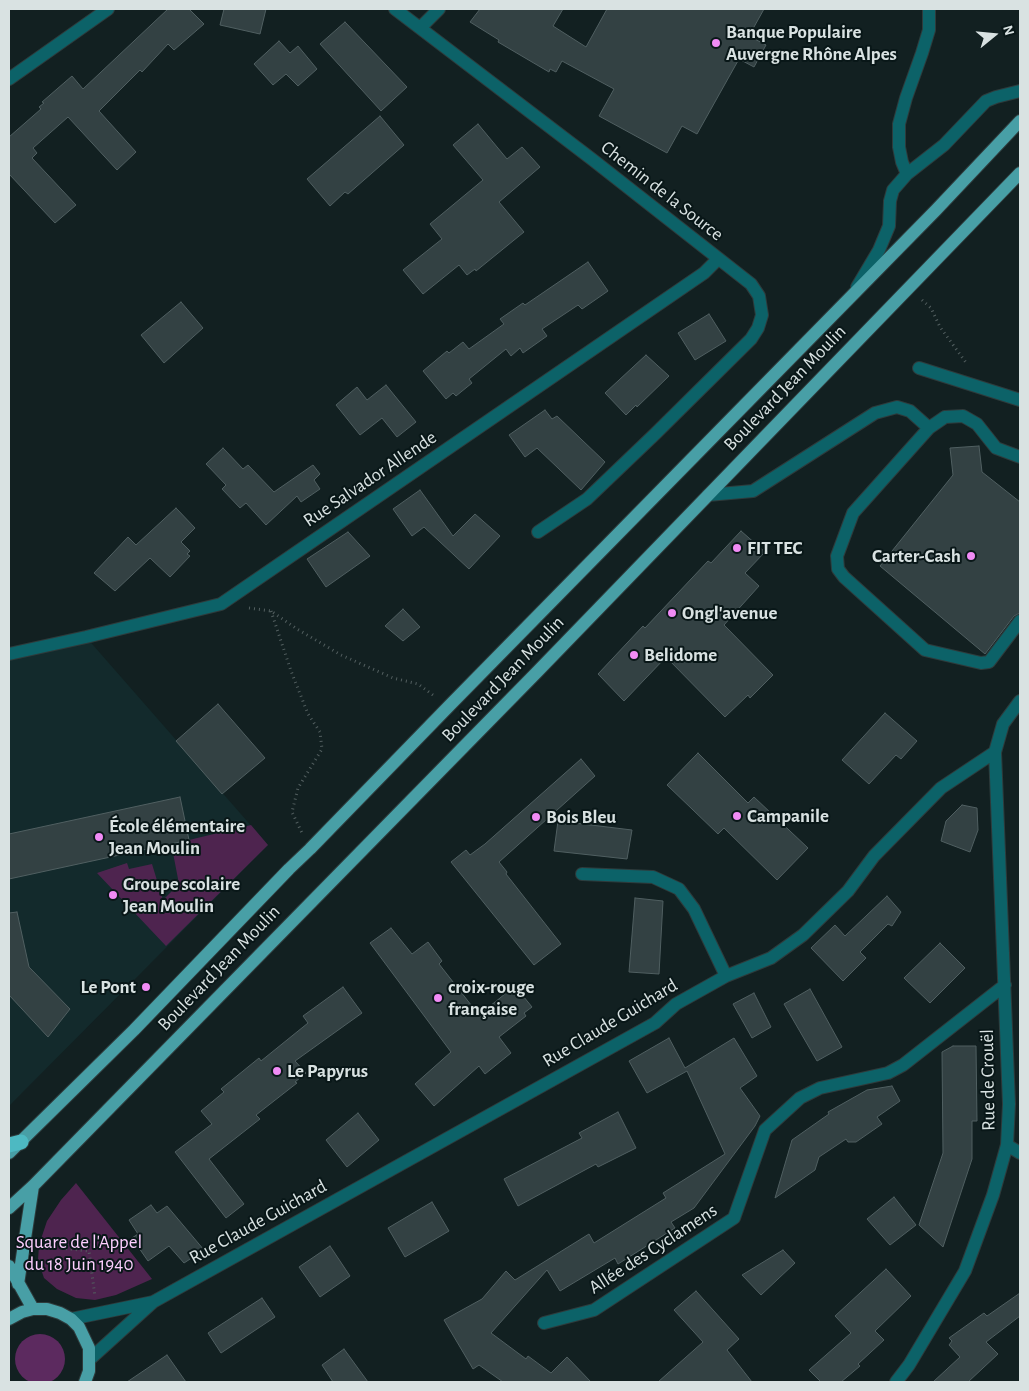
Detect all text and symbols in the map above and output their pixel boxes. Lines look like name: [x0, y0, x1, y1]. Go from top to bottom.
north arrow: [969, 10, 1019, 60]
place label: Banque Populaire Auvergne Rhône Alpes: [726, 21, 897, 65]
text: N: [1000, 24, 1016, 37]
marker: Banque Populaire Auvergne Rhône Alpes: [710, 37, 722, 49]
street label: Chemin de la Source: [596, 136, 728, 246]
street label: Boulevard Jean Moulin: [719, 320, 851, 456]
street label: Rue Salvador Allende: [299, 426, 441, 532]
place label: FIT TEC: [747, 537, 802, 559]
marker: FIT TEC: [731, 542, 743, 554]
place label: Carter-Cash: [872, 545, 961, 567]
marker: Carter-Cash: [965, 550, 977, 562]
place label: Ongl'avenue: [682, 602, 777, 624]
marker: Ongl'avenue: [666, 607, 678, 619]
street label: Boulevard Jean Moulin: [437, 611, 569, 747]
place label: Belidome: [644, 644, 717, 666]
marker: Belidome: [628, 649, 640, 661]
place label: Campanile: [747, 805, 829, 827]
place label: Bois Bleu: [546, 806, 616, 828]
marker: Campanile: [731, 810, 743, 822]
marker: Bois Bleu: [530, 811, 542, 823]
place label: École élémentaire Jean Moulin: [109, 815, 245, 859]
marker: École élémentaire Jean Moulin: [93, 831, 105, 843]
place label: Groupe scolaire Jean Moulin: [123, 873, 240, 917]
marker: Groupe scolaire Jean Moulin: [107, 889, 119, 901]
street label: Boulevard Jean Moulin: [153, 900, 285, 1036]
street label: Rue Claude Guichard: [538, 974, 682, 1072]
place label: Le Pont: [80, 976, 136, 998]
place label: croix-rouge française: [448, 976, 534, 1020]
marker: Le Pont: [140, 981, 152, 993]
marker: croix-rouge française: [432, 992, 444, 1004]
street label: Rue de Crouël: [976, 1029, 1000, 1131]
place label: Le Papyrus: [287, 1060, 368, 1082]
marker: Le Papyrus: [271, 1065, 283, 1077]
street label: Rue Claude Guichard: [185, 1175, 331, 1269]
street label: Allée des Cyclamens: [584, 1199, 722, 1299]
park label: Square de l'Appel du 18 Juin 1940: [16, 1231, 142, 1275]

